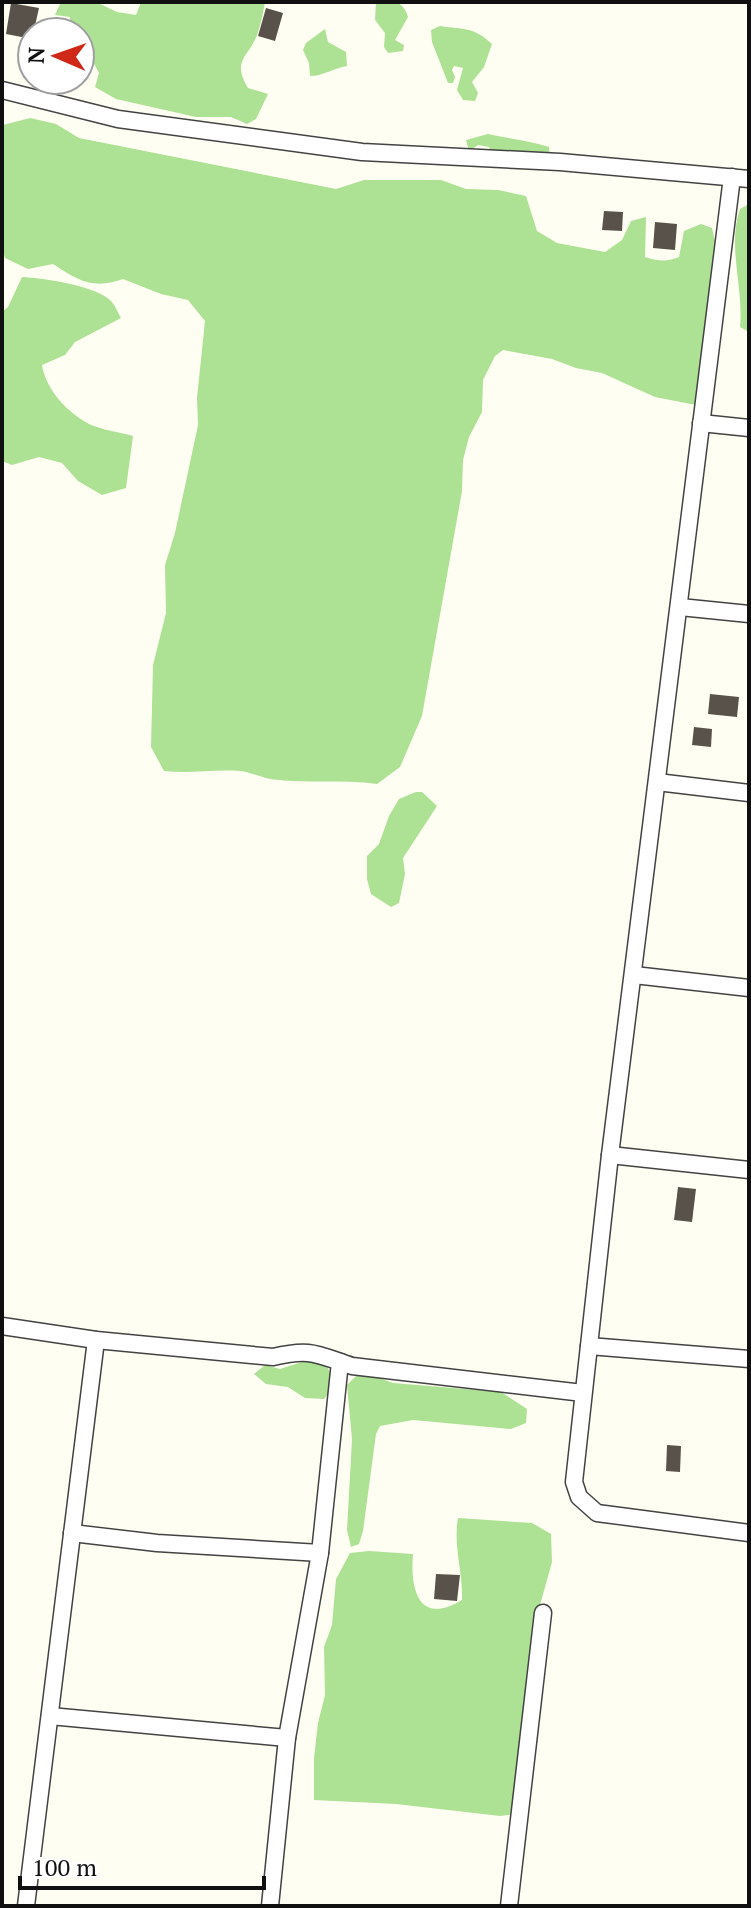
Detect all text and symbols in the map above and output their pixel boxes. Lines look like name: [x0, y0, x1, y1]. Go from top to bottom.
north arrow: [16, 16, 96, 96]
text: N: [21, 46, 50, 64]
scale bar: [20, 1840, 264, 1890]
text: 100 m: [32, 1851, 97, 1883]

